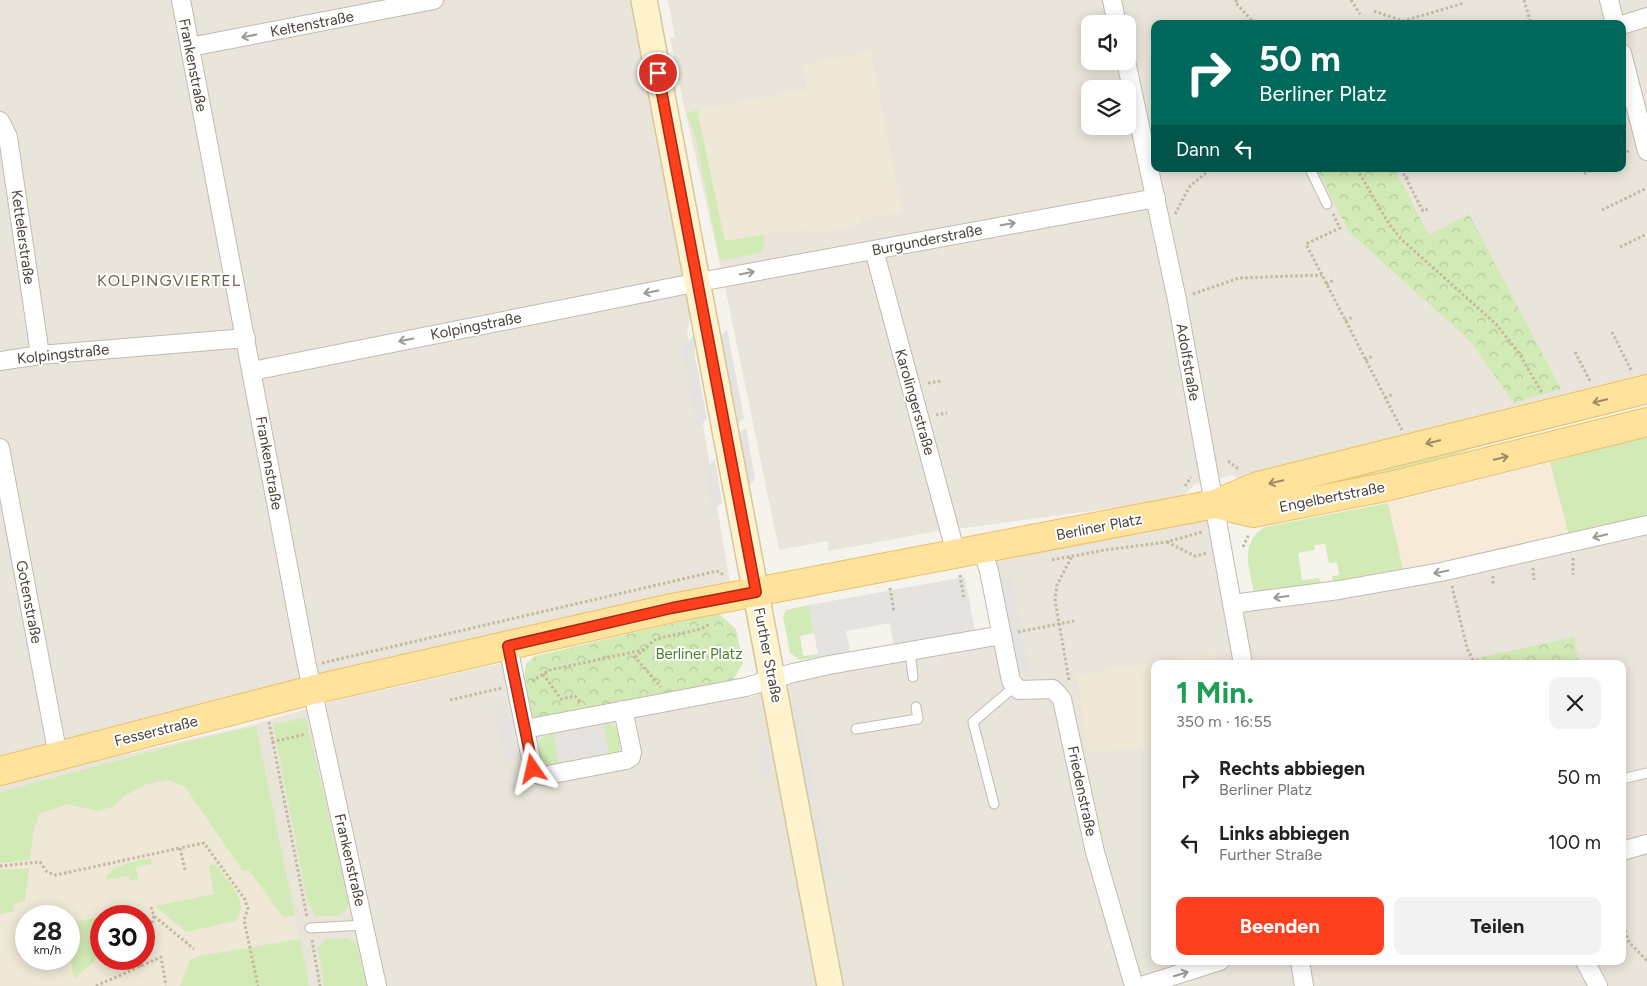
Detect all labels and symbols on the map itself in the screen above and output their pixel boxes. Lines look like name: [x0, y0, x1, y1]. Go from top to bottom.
street label: Keltenstraße: [269, 7, 355, 41]
street label: Frankenstraße: [175, 17, 211, 113]
one-way arrow: [241, 32, 257, 41]
pin: [637, 52, 679, 94]
street label: Kettelerstraße: [7, 189, 39, 285]
one-way arrow: [999, 219, 1015, 229]
street label: Burgunderstraße: [870, 220, 984, 260]
one-way arrow: [738, 268, 754, 277]
district label: KOLPINGVIERTEL: [97, 271, 241, 290]
one-way arrow: [643, 287, 659, 297]
street label: Kolpingstraße: [429, 308, 523, 344]
street label: Adolfstraße: [1172, 322, 1204, 402]
one-way arrow: [398, 336, 414, 345]
street label: Kolpingstraße: [16, 340, 110, 368]
street label: Karolingerstraße: [891, 347, 939, 457]
one-way arrow: [1592, 397, 1608, 406]
street label: Frankenstraße: [252, 415, 286, 511]
one-way arrow: [1426, 438, 1442, 447]
one-way arrow: [1492, 453, 1508, 462]
one-way arrow: [1268, 477, 1284, 487]
street label: Engelbertstraße: [1278, 478, 1386, 516]
street label: Berliner Platz: [1054, 510, 1144, 544]
one-way arrow: [1592, 532, 1608, 541]
street label: Gotenstraße: [12, 559, 46, 645]
one-way arrow: [1433, 567, 1449, 577]
one-way arrow: [1273, 593, 1289, 603]
street label: Further Straße: [750, 606, 786, 704]
park label: Berliner Platz: [655, 645, 743, 663]
street label: Fesserstraße: [112, 712, 200, 750]
position arrow: [506, 742, 558, 794]
street label: Friedenstraße: [1064, 744, 1100, 838]
street label: Frankenstraße: [331, 812, 369, 908]
speed limit sign: 30: [90, 905, 155, 970]
one-way arrow: [1172, 968, 1188, 978]

